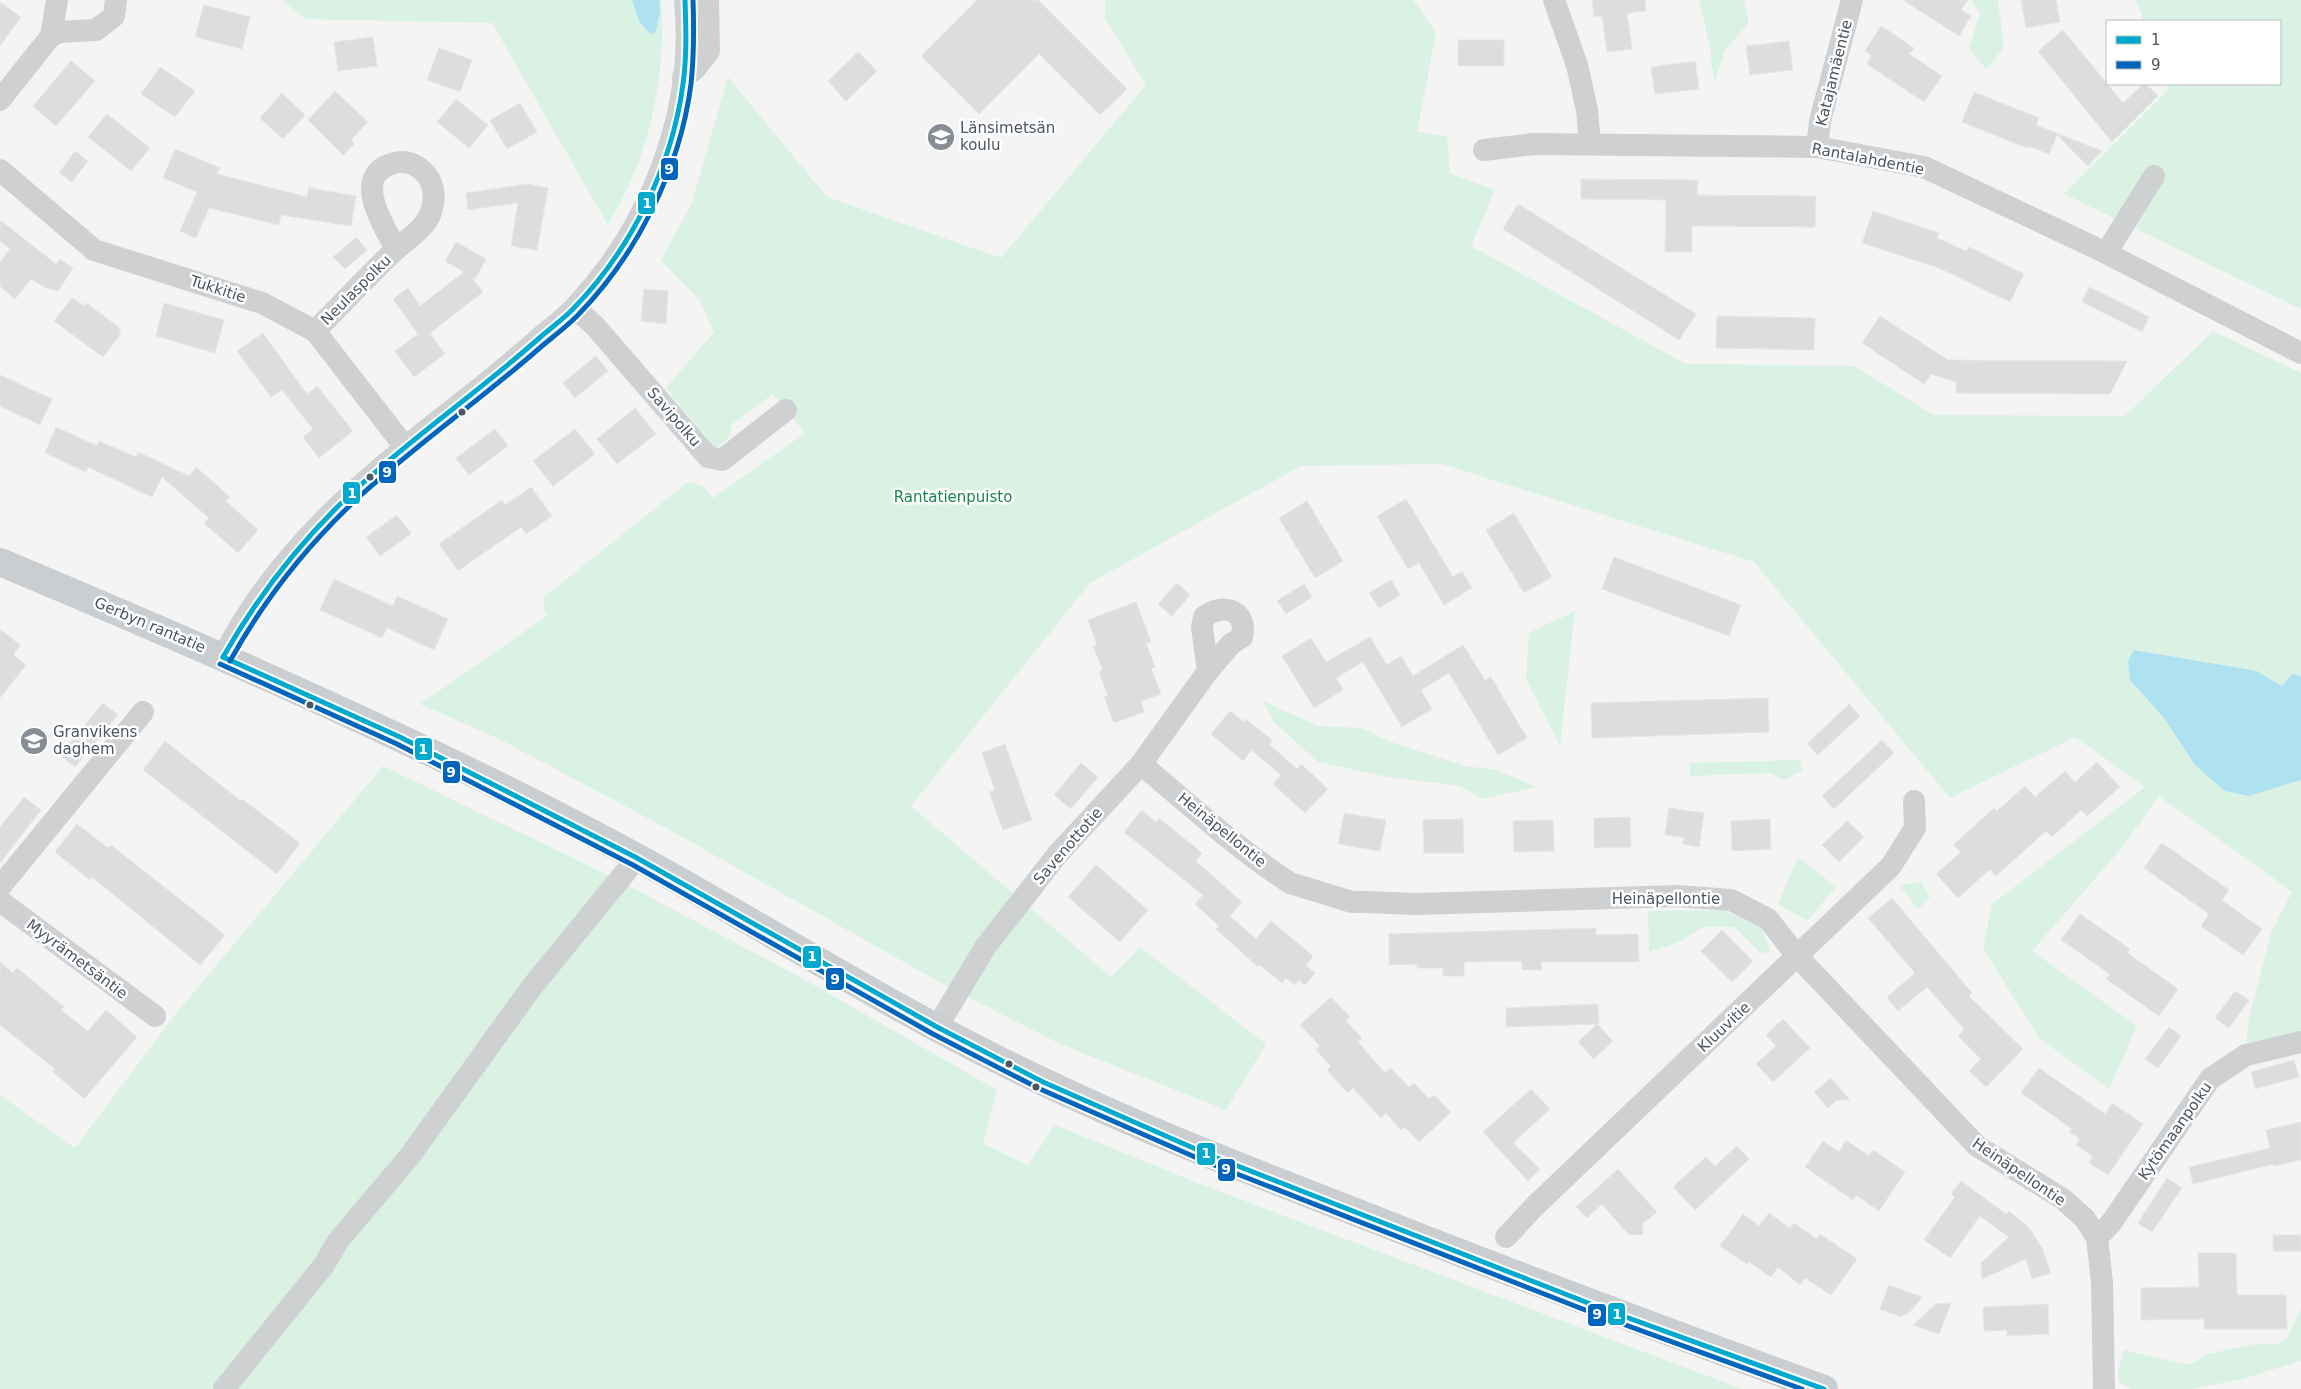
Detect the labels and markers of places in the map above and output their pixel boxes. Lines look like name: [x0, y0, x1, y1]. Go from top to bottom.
place label: Länsimetsän koulu: [960, 119, 1055, 154]
school or university icon: Länsimetsän koulu: [926, 122, 956, 152]
unlabelled marker: [457, 407, 467, 417]
unlabelled marker: [365, 472, 375, 482]
unlabelled marker: [305, 700, 315, 710]
place label: Granvikens daghem: [53, 723, 137, 758]
school or university icon: Granvikens daghem: [19, 726, 49, 756]
unlabelled marker: [1004, 1059, 1014, 1069]
unlabelled marker: [1031, 1082, 1041, 1092]

